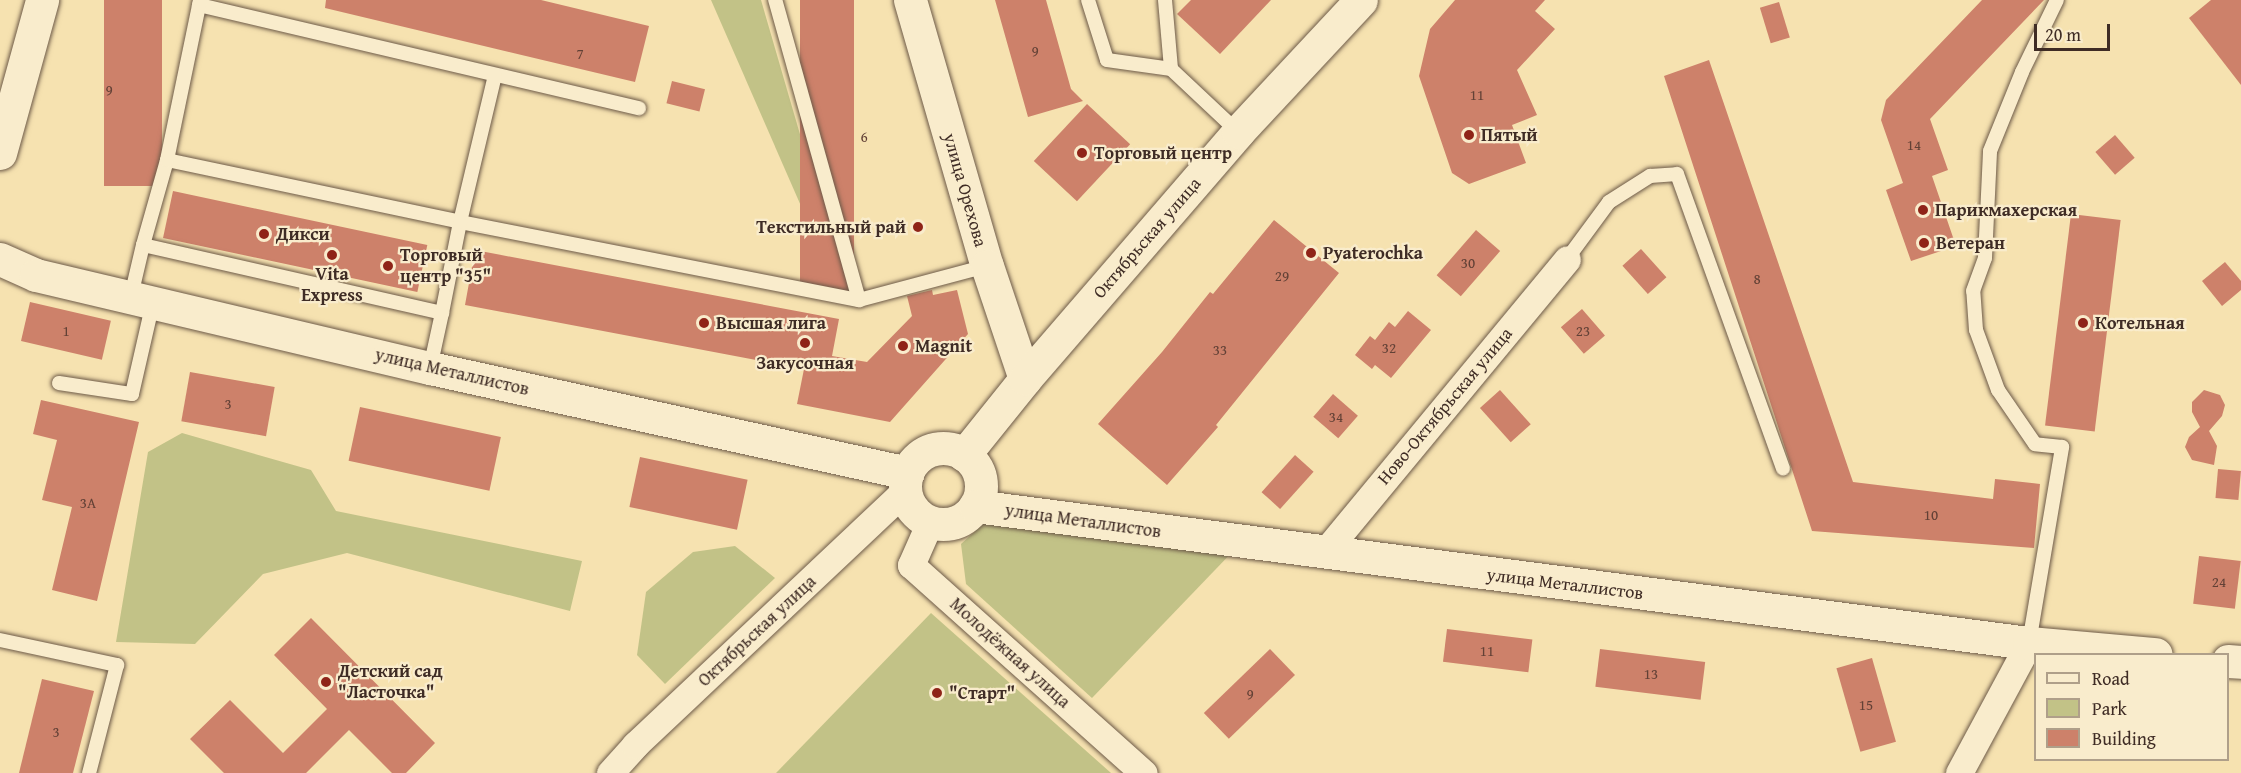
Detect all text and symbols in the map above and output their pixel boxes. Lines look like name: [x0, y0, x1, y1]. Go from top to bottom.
scale bar: [2037, 12, 2114, 50]
text: 20 m: [2045, 21, 2081, 48]
house number: 9: [1031, 42, 1039, 60]
house number: 7: [576, 45, 584, 63]
house number: 9: [105, 81, 113, 99]
house number: 11: [1470, 86, 1484, 104]
place label: Пятый: [1481, 124, 1538, 146]
house number: 6: [860, 128, 868, 146]
marker: Пятый: [1462, 128, 1476, 142]
street label: улица Орехова: [938, 131, 992, 249]
house number: 14: [1907, 136, 1921, 154]
place label: Торговый центр: [1094, 142, 1232, 164]
marker: Торговый центр: [1075, 146, 1089, 160]
street label: Октябрьская улица: [1089, 173, 1205, 303]
place label: Парикмахерская: [1935, 199, 2077, 221]
marker: Парикмахерская: [1916, 203, 1930, 217]
place label: Текстильный рай: [756, 216, 906, 238]
marker: Текстильный рай: [911, 220, 925, 234]
place label: Дикси: [276, 223, 330, 245]
marker: Дикси: [257, 227, 271, 241]
place label: Ветеран: [1936, 232, 2005, 254]
marker: Ветеран: [1917, 236, 1931, 250]
place label: Pyaterochka: [1323, 242, 1423, 264]
place label: Торговый центр "35": [400, 245, 491, 288]
marker: Pyaterochka: [1304, 246, 1318, 260]
marker: Vita Express: [325, 248, 339, 262]
house number: 30: [1461, 254, 1475, 272]
marker: Торговый центр "35": [381, 259, 395, 273]
place label: Vita Express: [301, 264, 363, 306]
house number: 29: [1275, 267, 1289, 285]
house number: 8: [1753, 270, 1761, 288]
place label: Высшая лига: [716, 312, 826, 334]
place label: Котельная: [2095, 312, 2185, 334]
marker: Высшая лига: [697, 316, 711, 330]
marker: Котельная: [2076, 316, 2090, 330]
house number: 1: [62, 322, 70, 340]
house number: 23: [1576, 322, 1590, 340]
street label: Ново-Октябрьская улица: [1373, 323, 1517, 489]
place label: Magnit: [915, 335, 972, 357]
marker: Закусочная: [798, 336, 812, 350]
marker: Magnit: [896, 339, 910, 353]
house number: 32: [1382, 339, 1396, 357]
house number: 33: [1213, 341, 1227, 359]
street label: улица Металлистов: [373, 344, 531, 400]
place label: Закусочная: [756, 352, 854, 374]
house number: 3: [224, 395, 232, 413]
house number: 34: [1329, 408, 1343, 426]
house number: 3А: [80, 494, 96, 512]
street label: улица Металлистов: [1003, 499, 1163, 543]
house number: 10: [1924, 506, 1938, 524]
street label: улица Металлистов: [1485, 564, 1645, 604]
street label: Октябрьская улица: [694, 571, 820, 691]
house number: 24: [2212, 573, 2226, 591]
street label: Молодёжная улица: [945, 593, 1075, 713]
house number: 11: [1480, 642, 1494, 660]
legend: [2034, 653, 2229, 761]
place label: Детский сад "Ласточка": [338, 661, 443, 704]
house number: 13: [1644, 665, 1658, 683]
text: Road: [2092, 665, 2130, 692]
marker: Детский сад "Ласточка": [319, 675, 333, 689]
place label: "Старт": [949, 682, 1015, 704]
house number: 9: [1246, 685, 1254, 703]
marker: "Старт": [930, 686, 944, 700]
text: Park: [2092, 695, 2127, 722]
house number: 15: [1859, 696, 1873, 714]
house number: 3: [52, 723, 60, 741]
text: Building: [2092, 725, 2156, 752]

